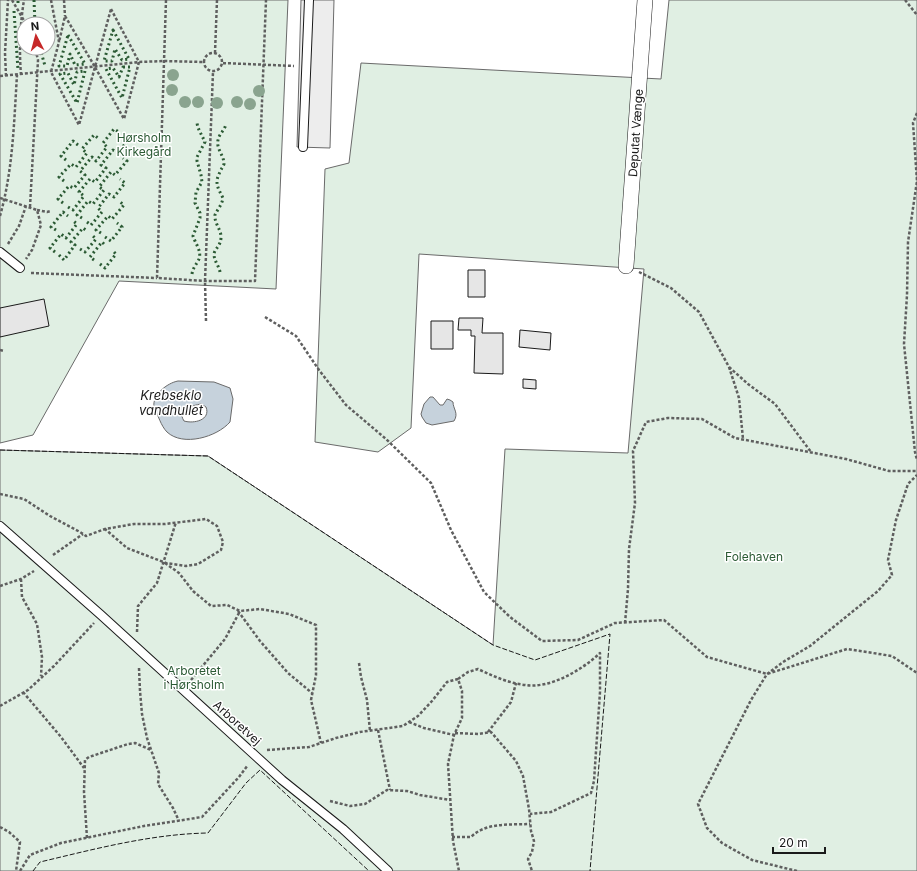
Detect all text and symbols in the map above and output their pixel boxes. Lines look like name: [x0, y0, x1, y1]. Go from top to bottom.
north arrow: [16, 16, 56, 56]
text: N: [30, 19, 40, 33]
street label: Deputat Vænge: [625, 88, 646, 178]
park label: Hørsholm Kirkegård: [117, 130, 171, 159]
water label: Krebseklo vandhullet: [139, 387, 204, 418]
park label: Folehaven: [725, 549, 783, 564]
park label: Arboretet i Hørsholm: [164, 663, 224, 692]
street label: Arboretvej: [210, 697, 264, 748]
scale bar: [773, 829, 825, 855]
text: 20 m: [779, 835, 808, 850]

